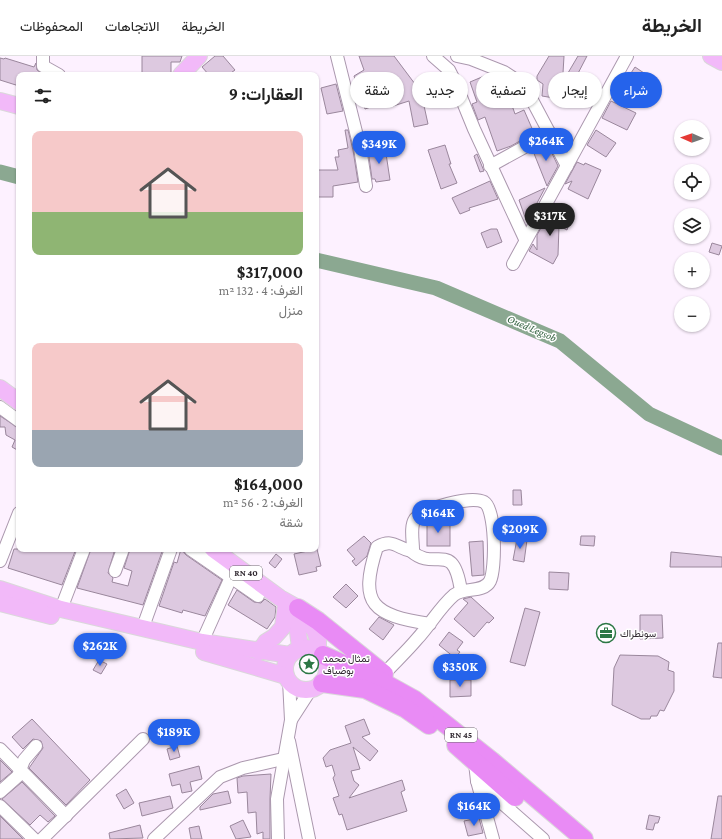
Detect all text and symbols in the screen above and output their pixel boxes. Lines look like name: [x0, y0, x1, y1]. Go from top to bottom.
text: الخريطة: [642, 15, 702, 36]
text: المحفوظات: [20, 18, 83, 34]
text: الاتجاهات: [105, 18, 159, 34]
text: الخريطة: [181, 18, 225, 34]
chip: شقة: [350, 72, 404, 108]
chip: جديد: [412, 72, 468, 108]
chip: تصفية: [476, 72, 540, 108]
chip: إيجار: [548, 72, 602, 108]
chip: شراء: [610, 72, 662, 108]
icon: filters: [32, 85, 54, 107]
text: العقارات: 9: [229, 85, 303, 104]
north arrow: [674, 120, 710, 156]
map controls: [674, 120, 710, 332]
pin: $264K: [518, 128, 574, 162]
pin: $349K: [351, 131, 407, 165]
text: $264K: [528, 133, 564, 148]
text: $349K: [361, 136, 397, 151]
icon: home: [132, 157, 204, 229]
button: locate: [674, 164, 710, 200]
pin: $317K: [522, 203, 578, 237]
text: $317K: [534, 208, 566, 223]
button: layers: [674, 208, 710, 244]
button: +: [674, 252, 710, 288]
text: $317,000: [237, 263, 303, 282]
text: الغرف: 4 · 132 m²: [219, 283, 303, 298]
button: −: [674, 296, 710, 332]
text: منزل: [279, 303, 303, 318]
water label: Oued Legsob: [505, 312, 558, 345]
icon: home: [132, 369, 204, 441]
text: $164,000: [234, 475, 303, 494]
text: الغرف: 2 · 56 m²: [223, 495, 303, 510]
pin: $164K: [410, 500, 466, 534]
text: $164K: [421, 505, 455, 520]
text: شقة: [280, 515, 303, 530]
pin: $209K: [492, 516, 548, 550]
text: $209K: [502, 521, 538, 536]
road number: RN 40: [230, 566, 262, 580]
office icon: سونطراك: [595, 622, 617, 644]
place label: سونطراك: [620, 628, 656, 640]
pin: $262K: [72, 633, 128, 667]
text: $262K: [83, 638, 117, 653]
place icon: تمثال محمد بوضياف: [298, 653, 320, 675]
place label: تمثال محمد بوضياف: [323, 653, 370, 677]
pin: $350K: [432, 654, 488, 688]
text: $350K: [442, 659, 478, 674]
pin: $189K: [146, 719, 202, 753]
text: $189K: [157, 724, 191, 739]
road number: RN 45: [445, 728, 477, 742]
pin: $164K: [446, 793, 502, 827]
text: $164K: [457, 798, 491, 813]

